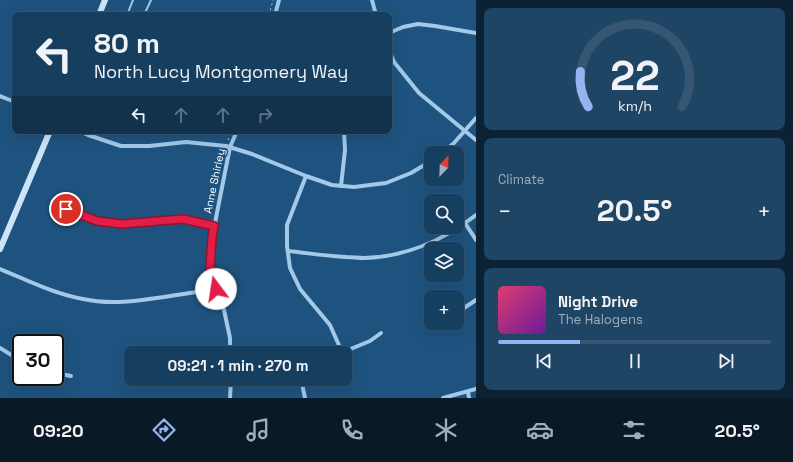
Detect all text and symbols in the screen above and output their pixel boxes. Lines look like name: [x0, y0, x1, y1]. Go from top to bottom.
text: 80 m: [94, 25, 160, 61]
icon: left: [28, 28, 80, 80]
text: 22: [610, 49, 659, 102]
text: North Lucy Montgomery Way: [94, 60, 348, 83]
text: km/h: [617, 97, 652, 115]
icon: left: [128, 104, 150, 126]
icon: ahead: [170, 104, 192, 126]
icon: ahead: [212, 104, 234, 126]
icon: right: [254, 104, 276, 126]
north arrow: [424, 146, 464, 186]
map controls: [424, 146, 464, 330]
street label: Anne Shirley: [200, 147, 228, 215]
text: Climate: [498, 171, 544, 188]
text: 20.5°: [597, 191, 672, 230]
pin: [49, 192, 83, 226]
button: search: [424, 194, 464, 234]
text: −: [498, 197, 512, 225]
text: +: [757, 197, 771, 225]
icon: arrive: [55, 198, 77, 220]
button: layers: [424, 242, 464, 282]
position arrow: [195, 268, 237, 310]
button: +: [424, 290, 464, 330]
text: Night Drive: [558, 292, 638, 311]
text: The Halogens: [558, 311, 643, 328]
speed limit sign: 30: [12, 334, 64, 386]
icon: previous: [533, 350, 555, 372]
icon: pause: [624, 350, 646, 372]
icon: next: [715, 350, 737, 372]
text: 09:21 · 1 min · 270 m: [168, 356, 308, 375]
icon: directions: [150, 416, 178, 444]
icon: music: [244, 416, 272, 444]
icon: phone: [338, 416, 366, 444]
icon: climate: [432, 416, 460, 444]
icon: car: [526, 416, 554, 444]
icon: filters: [620, 416, 648, 444]
text: 09:20: [33, 419, 84, 442]
text: 20.5°: [714, 419, 760, 442]

